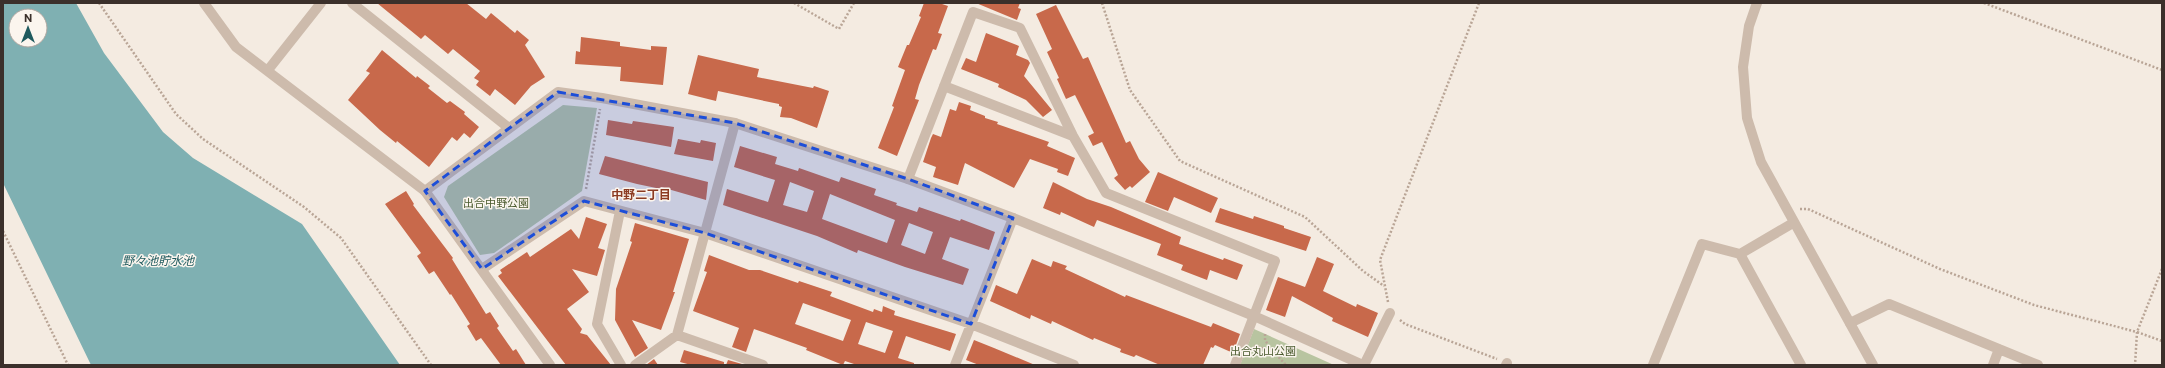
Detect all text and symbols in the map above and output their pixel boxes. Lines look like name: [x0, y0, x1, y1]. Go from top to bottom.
north arrow: [8, 8, 48, 48]
text: N: [24, 11, 32, 24]
district label: 中野二丁目: [611, 187, 671, 201]
park label: 出合中野公園: [463, 196, 529, 209]
water label: 野々池貯水池: [122, 253, 195, 267]
park label: 出合丸山公園: [1230, 344, 1296, 357]

